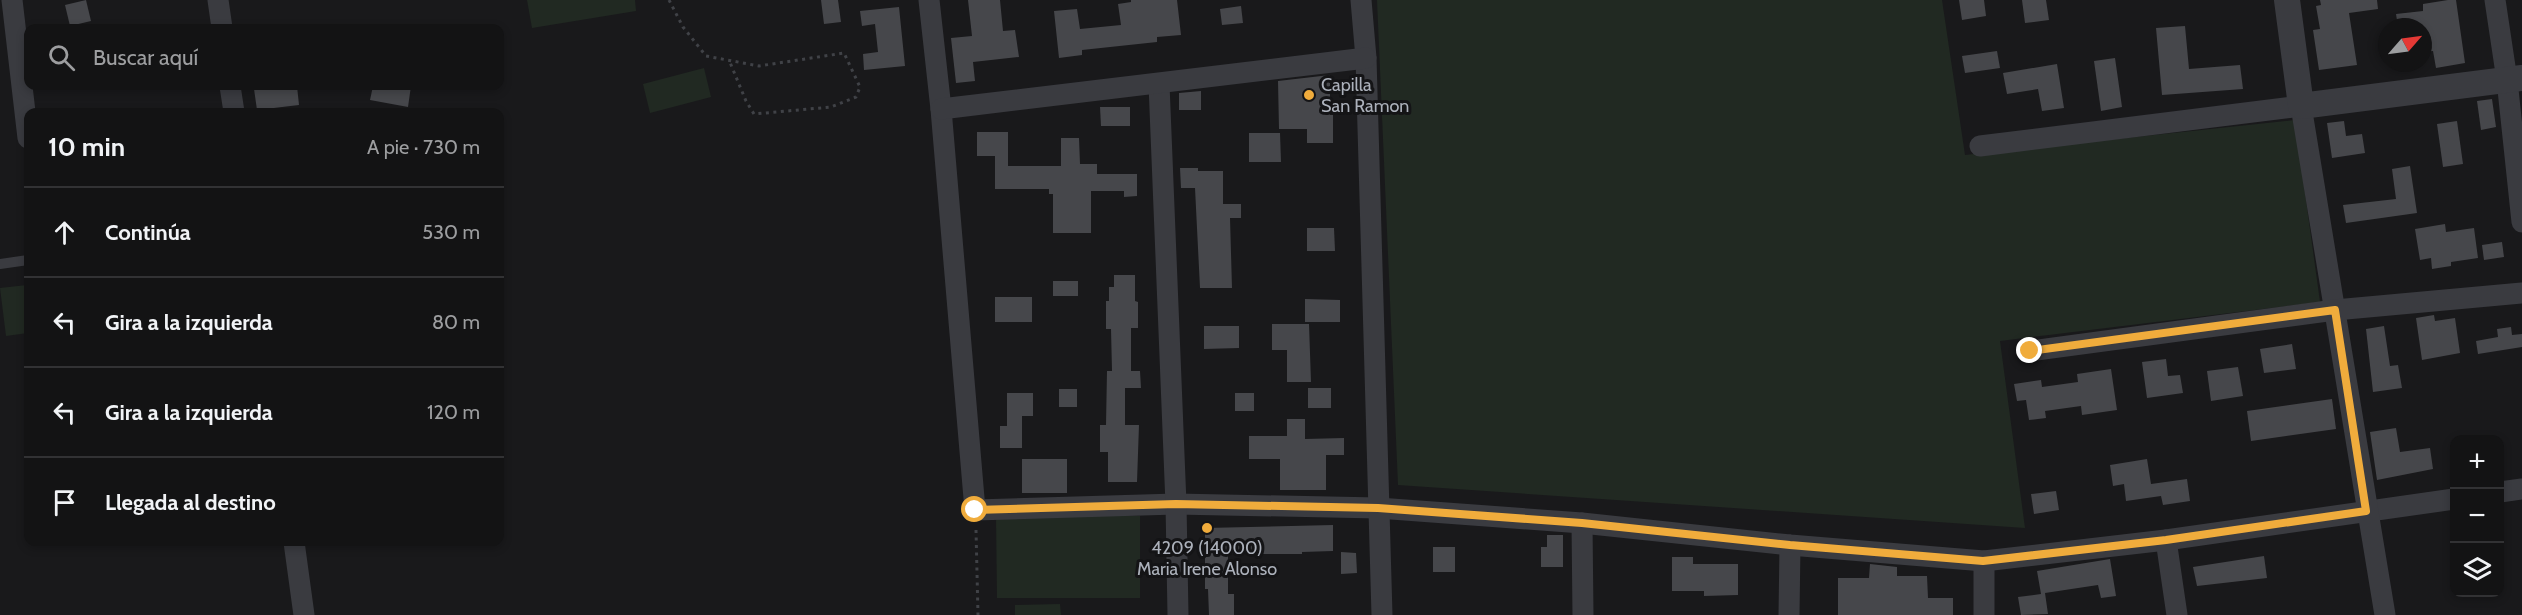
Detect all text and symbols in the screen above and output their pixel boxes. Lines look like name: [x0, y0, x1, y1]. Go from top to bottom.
north arrow: [2378, 18, 2432, 72]
search box: [24, 24, 504, 90]
icon: search: [45, 41, 78, 74]
text: Buscar aquí: [93, 44, 198, 71]
place label: Capilla San Ramon: [1321, 74, 1409, 117]
marker: Capilla San Ramon: [1302, 88, 1316, 102]
text: 10 min: [48, 131, 125, 163]
text: A pie · 730 m: [367, 135, 480, 159]
icon: ahead: [48, 216, 81, 249]
text: Continúa: [105, 219, 191, 246]
text: 530 m: [422, 220, 480, 244]
icon: left: [48, 306, 81, 339]
text: Gira a la izquierda: [105, 309, 273, 336]
text: 80 m: [432, 310, 480, 334]
route end: [2016, 337, 2042, 363]
icon: left: [48, 396, 81, 429]
text: Gira a la izquierda: [105, 399, 273, 426]
text: 120 m: [427, 400, 480, 424]
map controls: [2450, 435, 2504, 597]
button: +: [2450, 435, 2504, 489]
icon: arrive: [48, 486, 81, 519]
text: Llegada al destino: [105, 489, 276, 516]
button: −: [2450, 489, 2504, 543]
route start: [961, 496, 987, 522]
marker: 4209 (14000) Maria Irene Alonso: [1200, 521, 1214, 535]
place label: 4209 (14000) Maria Irene Alonso: [1137, 537, 1277, 580]
button: layers: [2450, 543, 2504, 597]

